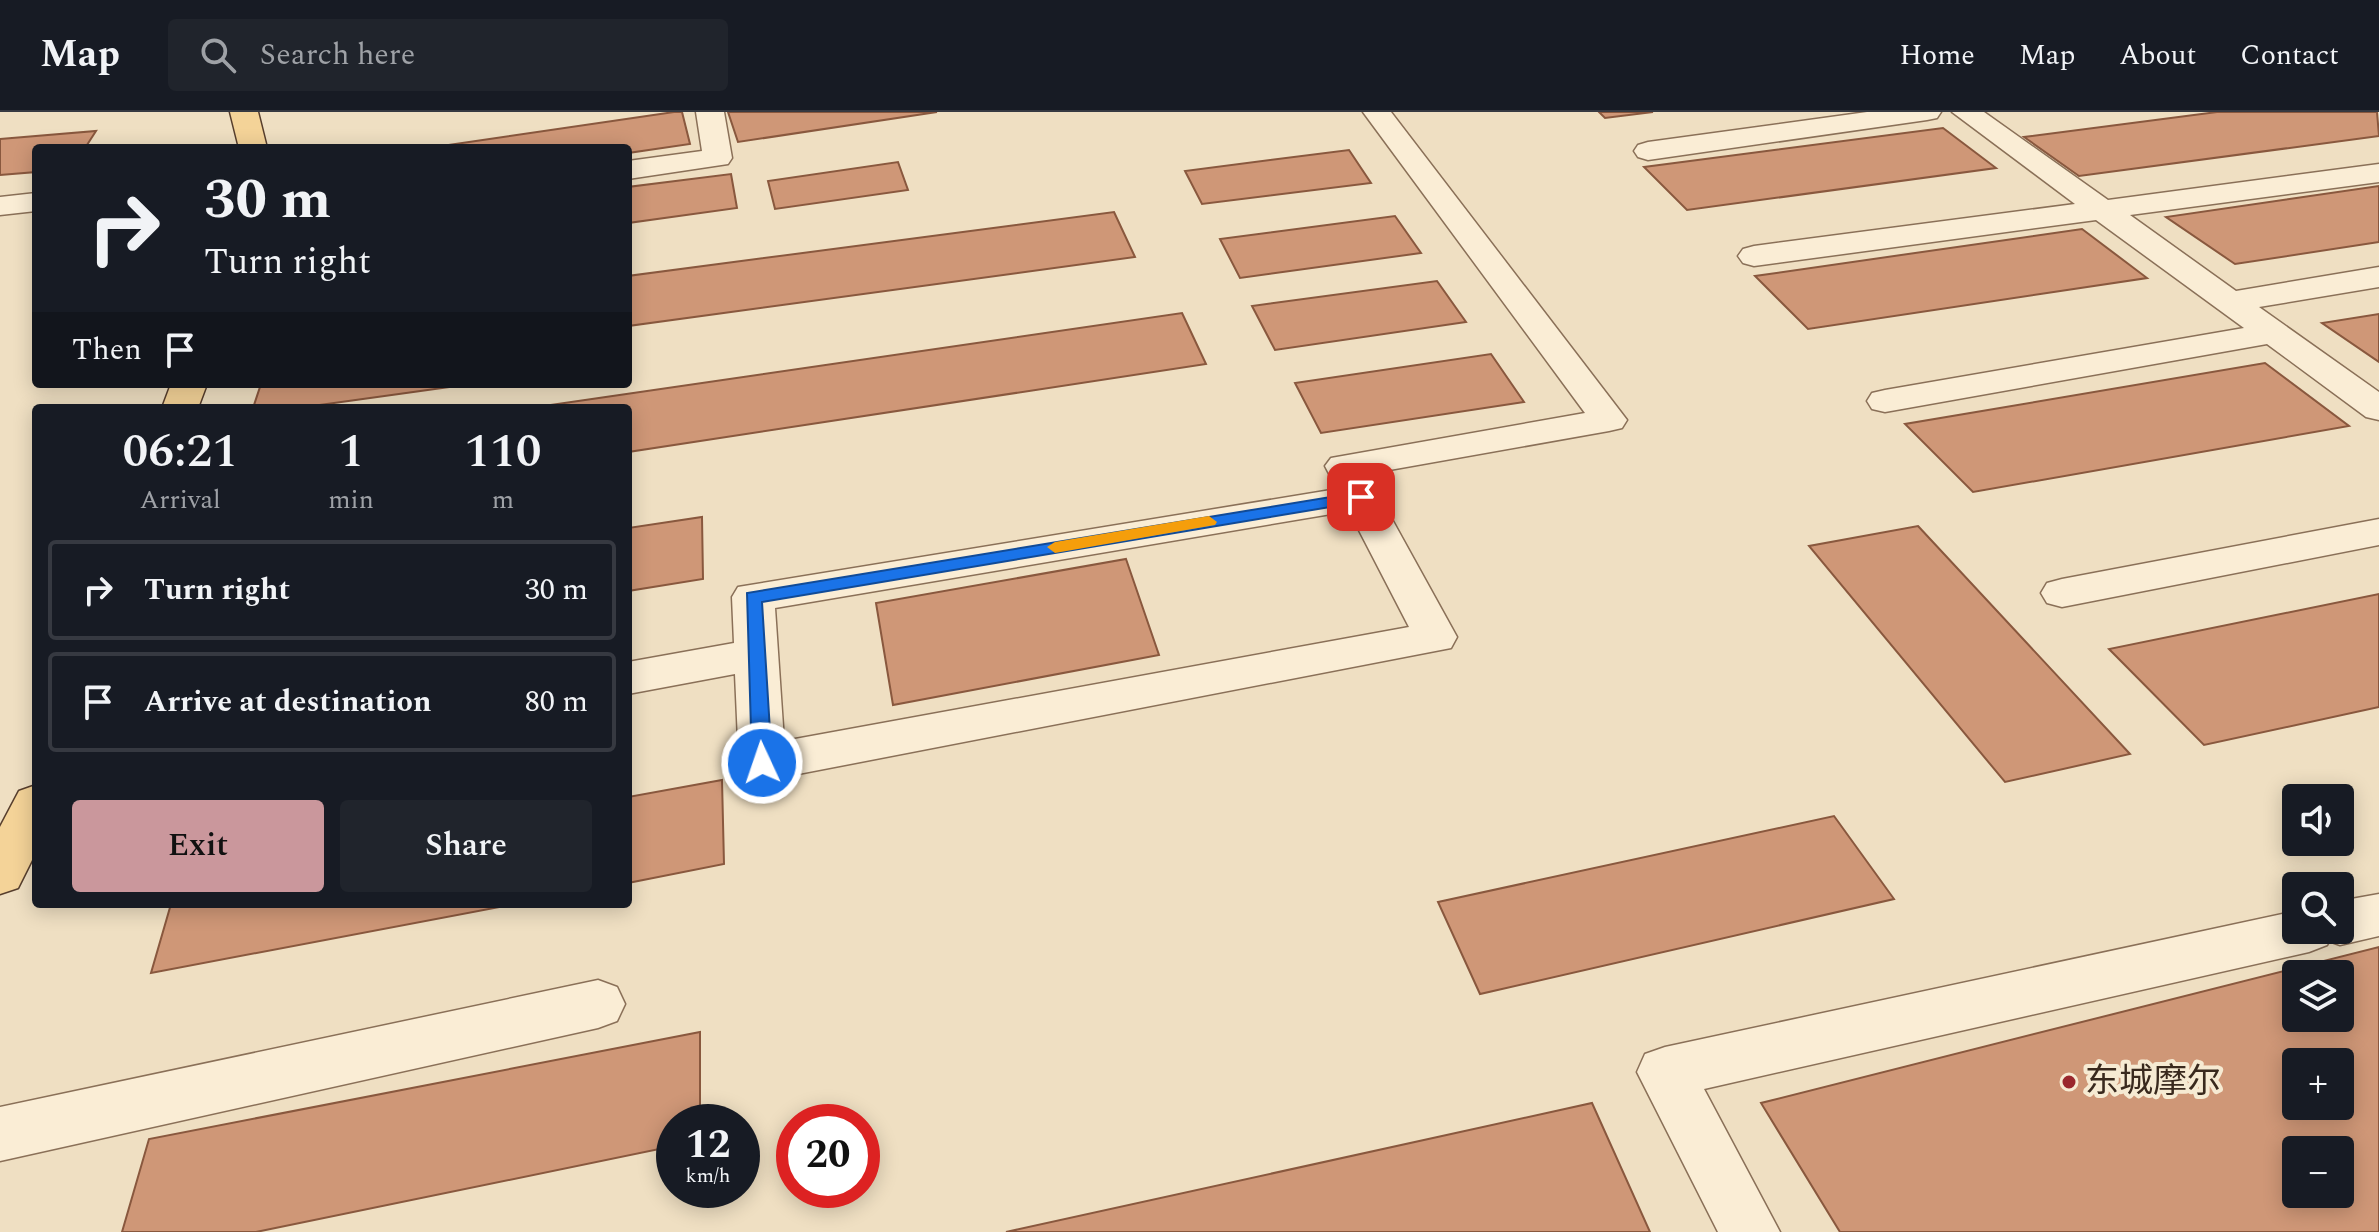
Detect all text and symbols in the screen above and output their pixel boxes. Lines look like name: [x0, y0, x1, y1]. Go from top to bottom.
search box: [168, 19, 728, 91]
text: Map: [40, 26, 120, 84]
text: Search here: [260, 32, 415, 78]
icon: search: [196, 33, 240, 77]
text: Home: [1899, 34, 1975, 77]
text: Map: [2019, 34, 2075, 77]
text: About: [2119, 34, 2196, 77]
text: Contact: [2240, 34, 2339, 77]
text: 30 m: [204, 158, 331, 243]
icon: right: [72, 176, 176, 280]
text: Turn right: [204, 235, 371, 290]
text: Then: [72, 327, 142, 373]
icon: arrive: [158, 328, 202, 372]
text: 06:21: [122, 415, 238, 488]
text: 1: [338, 415, 364, 488]
text: 110: [464, 415, 542, 488]
pin: [1327, 463, 1395, 531]
icon: arrive: [1339, 475, 1383, 519]
text: Arrival: [140, 480, 221, 520]
text: min: [328, 480, 374, 520]
text: m: [492, 480, 514, 520]
text: Turn right: [144, 567, 290, 613]
text: 30 m: [525, 567, 588, 613]
icon: right: [76, 568, 120, 612]
text: Arrive at destination: [144, 679, 431, 725]
text: 80 m: [525, 679, 588, 725]
icon: arrive: [76, 680, 120, 724]
position arrow: [720, 721, 804, 805]
map controls: [2282, 784, 2354, 1208]
button: sound: [2282, 784, 2354, 856]
button: Exit: [72, 800, 324, 892]
button: Share: [340, 800, 592, 892]
button: search: [2282, 872, 2354, 944]
button: layers: [2282, 960, 2354, 1032]
button: +: [2282, 1048, 2354, 1120]
place label: 东城摩尔: [2085, 1056, 2221, 1108]
marker: 东城摩尔: [2060, 1073, 2078, 1091]
speed limit sign: 20: [776, 1104, 880, 1208]
text: 12: [686, 1115, 730, 1176]
button: −: [2282, 1136, 2354, 1208]
text: km/h: [686, 1161, 731, 1191]

